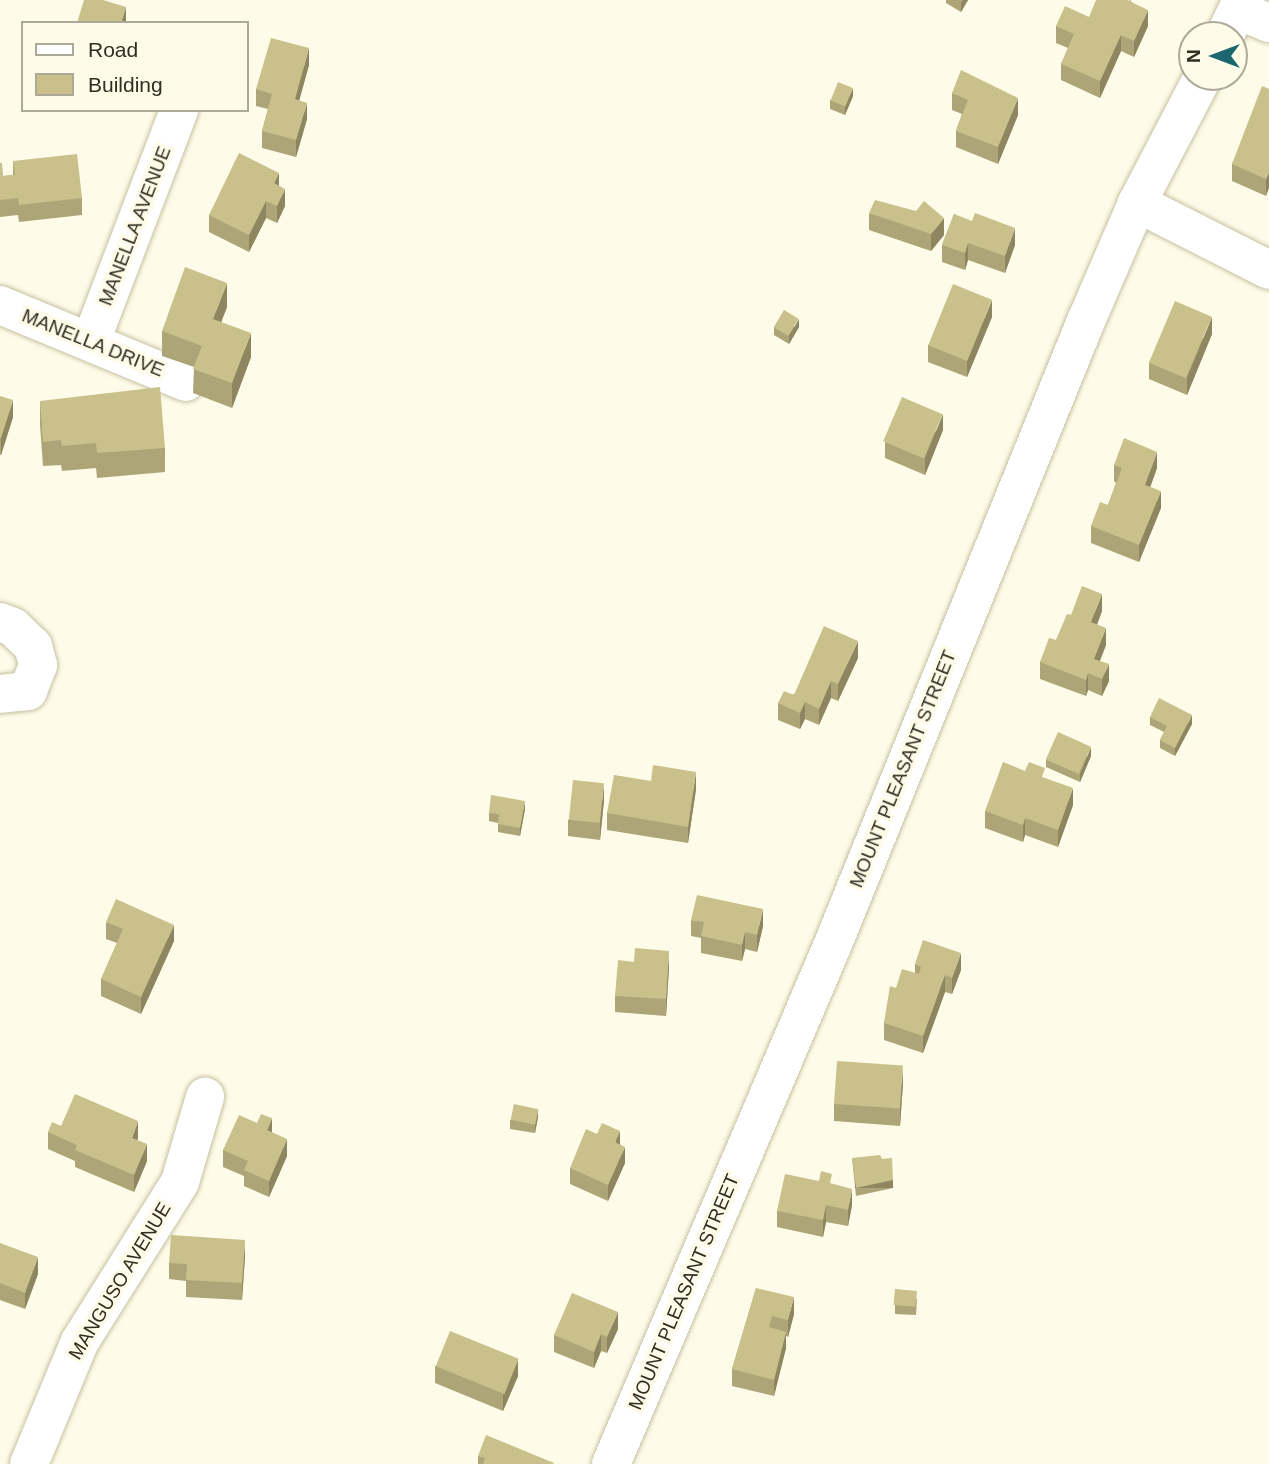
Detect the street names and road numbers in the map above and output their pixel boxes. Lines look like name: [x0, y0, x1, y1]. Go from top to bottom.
street label: MANELLA AVENUE: [94, 142, 176, 310]
street label: MANELLA DRIVE: [18, 304, 168, 382]
street label: MOUNT PLEASANT STREET: [845, 647, 961, 891]
street label: MOUNT PLEASANT STREET: [624, 1170, 744, 1414]
street label: MANGUSO AVENUE: [64, 1198, 176, 1364]

